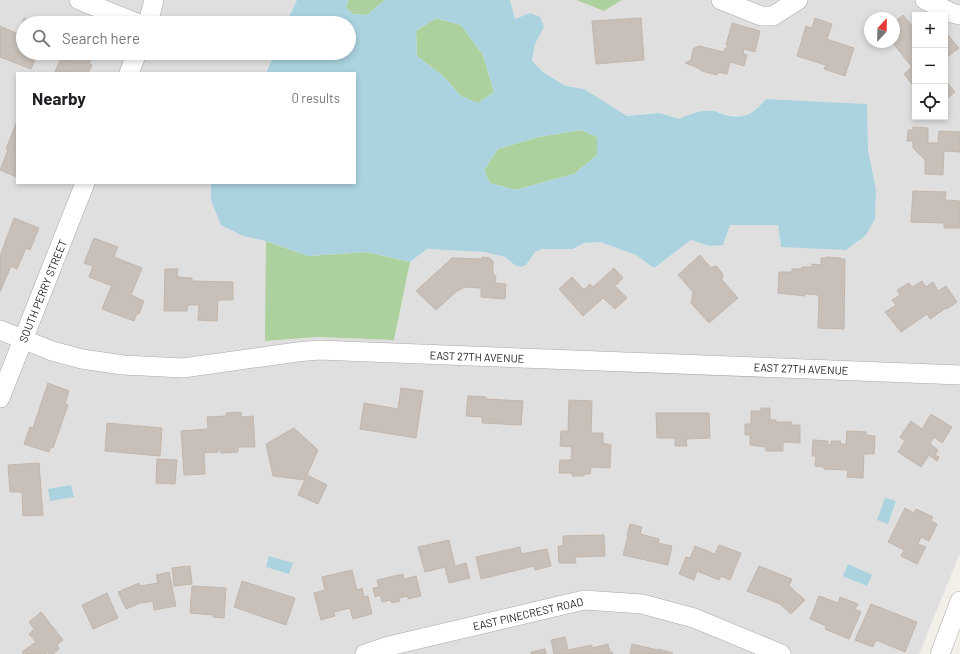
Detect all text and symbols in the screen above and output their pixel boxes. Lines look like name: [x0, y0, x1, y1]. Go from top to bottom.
north arrow: [864, 12, 900, 48]
map controls: [912, 12, 948, 120]
button: +: [912, 12, 948, 48]
search box: [16, 16, 356, 60]
icon: search: [30, 27, 52, 49]
text: Search here: [62, 29, 140, 47]
button: −: [912, 48, 948, 84]
button: locate: [912, 84, 948, 120]
text: Nearby: [32, 88, 86, 108]
text: 0 results: [291, 90, 340, 106]
street label: SOUTH PERRY STREET: [16, 237, 69, 344]
street label: EAST 27TH AVENUE: [429, 348, 525, 365]
street label: EAST 27TH AVENUE: [753, 360, 849, 377]
street label: EAST PINECREST ROAD: [472, 594, 584, 633]

